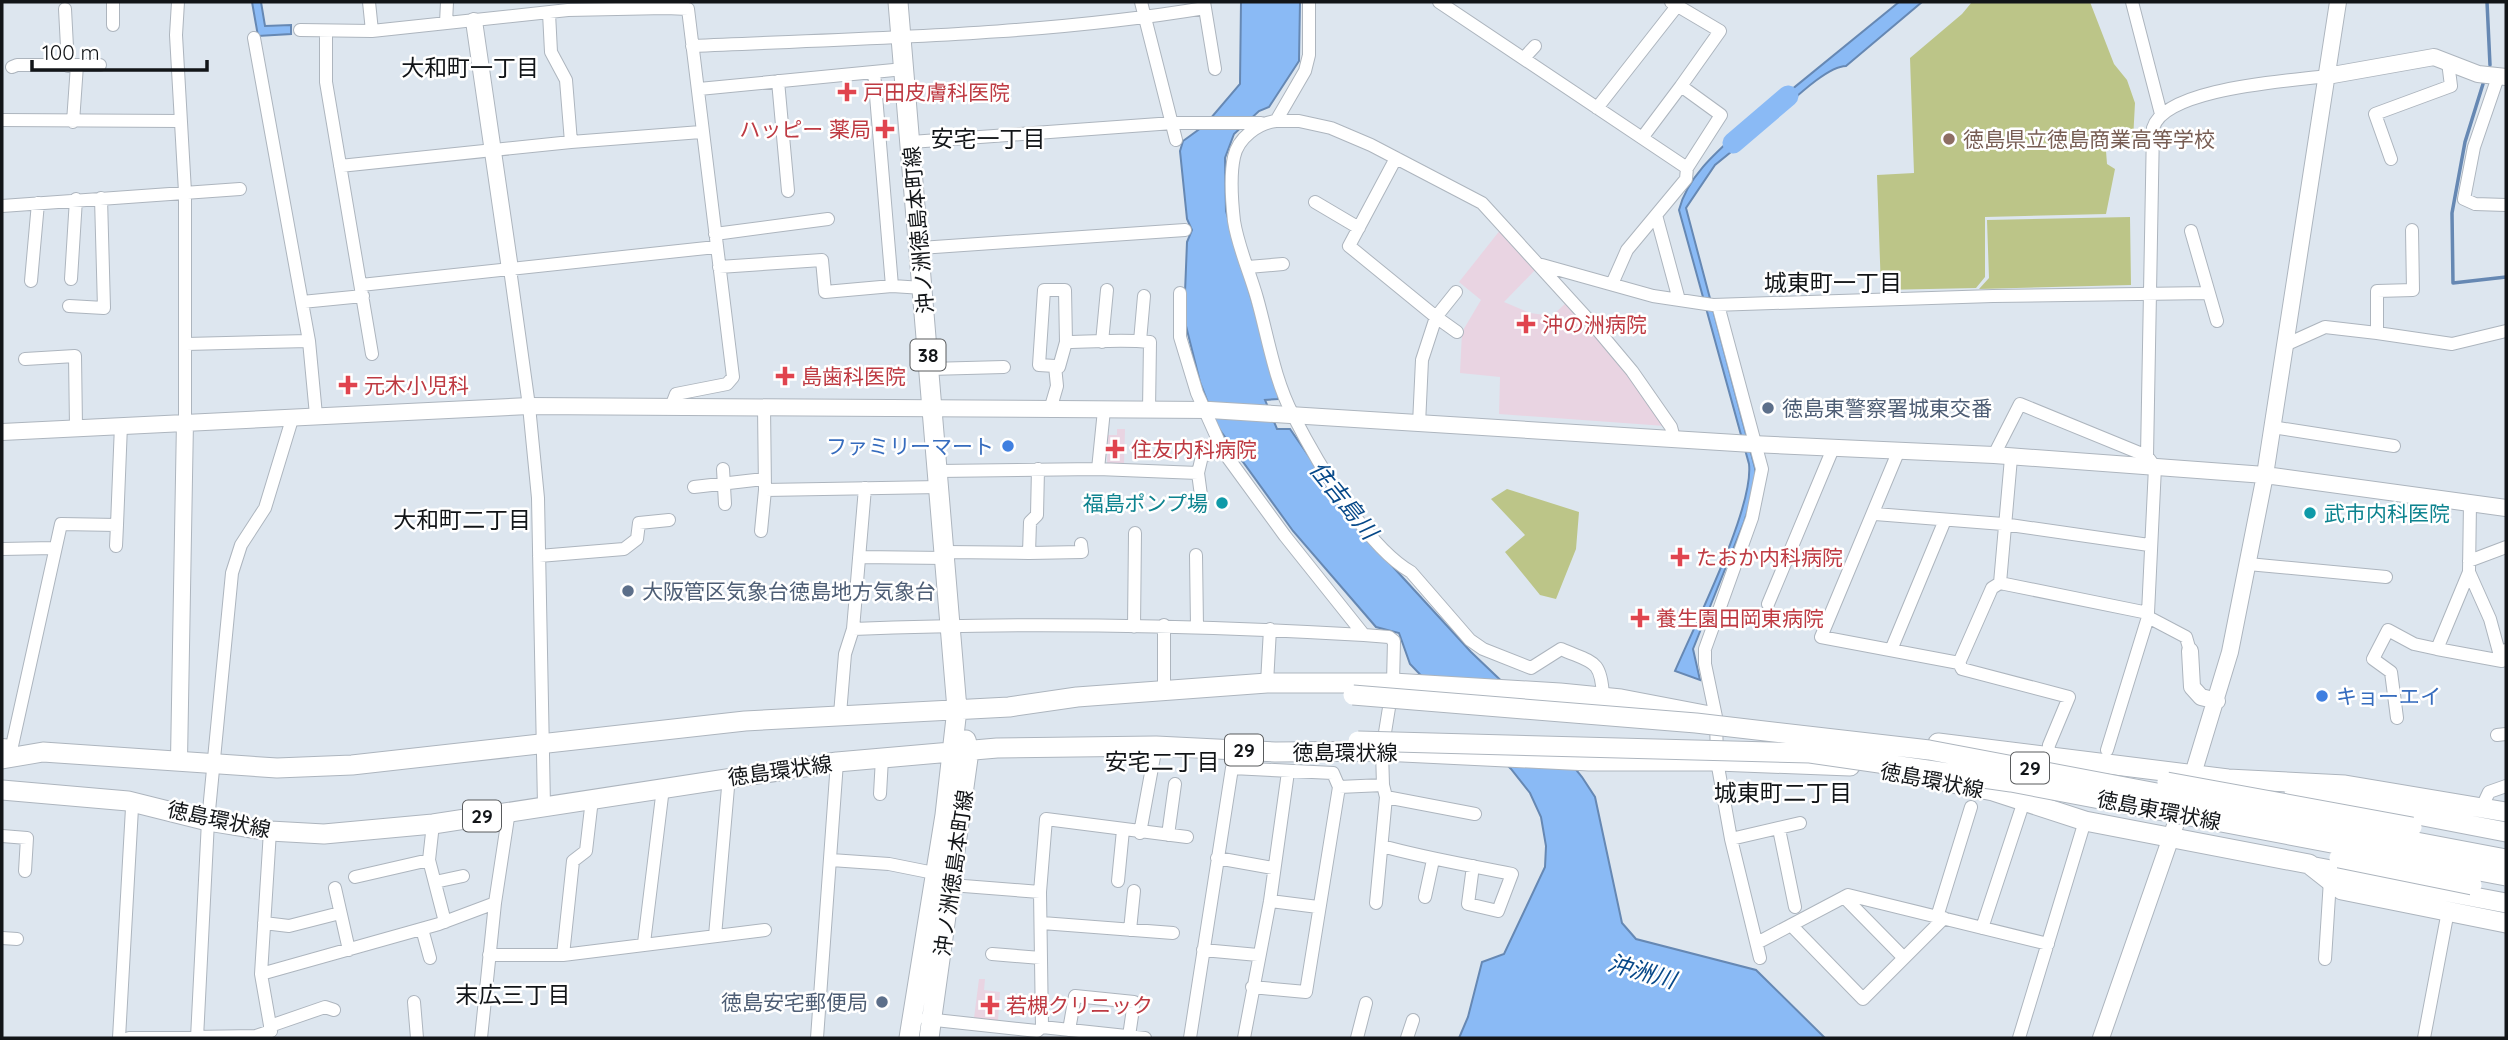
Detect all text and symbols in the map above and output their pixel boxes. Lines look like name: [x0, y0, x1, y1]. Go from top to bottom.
scale bar: [32, 28, 206, 72]
text: 100 m: [42, 39, 100, 65]
district label: 大和町一丁目: [401, 53, 539, 82]
place label: 戸田皮膚科医院: [863, 79, 1010, 105]
marker: 戸田皮膚科医院: [837, 82, 857, 102]
place label: ハッピー 薬局: [739, 116, 871, 142]
marker: ハッピー 薬局: [877, 121, 893, 137]
district label: 安宅一丁目: [931, 124, 1046, 153]
place label: 徳島県立徳島商業高等学校: [1963, 126, 2215, 152]
marker: 徳島県立徳島商業高等学校: [1941, 131, 1957, 147]
street label: 沖ノ洲徳島本町線: [898, 145, 938, 315]
district label: 城東町一丁目: [1764, 268, 1902, 297]
place label: 沖の洲病院: [1542, 311, 1647, 337]
marker: 沖の洲病院: [1516, 314, 1536, 334]
road number: 38: [911, 340, 946, 370]
place label: 島歯科医院: [801, 363, 906, 389]
marker: 島歯科医院: [775, 366, 795, 386]
place label: 元木小児科: [364, 372, 469, 398]
marker: 元木小児科: [338, 375, 358, 395]
place label: 徳島東警察署城東交番: [1782, 395, 1992, 421]
marker: 徳島東警察署城東交番: [1760, 400, 1776, 416]
place label: ファミリーマート: [826, 433, 994, 459]
place label: 住友内科病院: [1131, 436, 1257, 462]
marker: ファミリーマート: [1000, 438, 1016, 454]
marker: 住友内科病院: [1105, 439, 1125, 459]
water label: 住吉島川: [1304, 455, 1386, 547]
place label: 福島ポンプ場: [1083, 490, 1208, 516]
marker: 福島ポンプ場: [1214, 495, 1230, 511]
place label: 武市内科医院: [2324, 500, 2450, 526]
district label: 大和町二丁目: [393, 505, 531, 534]
marker: 武市内科医院: [2302, 505, 2318, 521]
place label: たおか内科病院: [1696, 544, 1843, 570]
marker: たおか内科病院: [1670, 547, 1690, 567]
place label: 大阪管区気象台徳島地方気象台: [642, 578, 936, 604]
marker: 大阪管区気象台徳島地方気象台: [620, 583, 636, 599]
place label: 養生園田岡東病院: [1656, 605, 1824, 631]
marker: 養生園田岡東病院: [1630, 608, 1650, 628]
place label: キョーエイ: [2336, 683, 2441, 709]
marker: キョーエイ: [2314, 688, 2330, 704]
road number: 29: [1225, 734, 1263, 765]
street label: 徳島環状線: [1293, 739, 1398, 765]
district label: 安宅二丁目: [1105, 747, 1220, 776]
street label: 徳島環状線: [726, 750, 834, 790]
road number: 29: [2011, 752, 2049, 783]
street label: 徳島環状線: [1878, 757, 1986, 803]
district label: 城東町二丁目: [1714, 778, 1852, 807]
street label: 徳島東環状線: [2095, 785, 2223, 835]
street label: 沖ノ洲徳島本町線: [928, 788, 978, 958]
street label: 徳島環状線: [165, 795, 273, 843]
road number: 29: [463, 800, 501, 832]
water label: 沖洲川: [1605, 948, 1682, 995]
district label: 末広三丁目: [456, 980, 571, 1009]
place label: 徳島安宅郵便局: [721, 989, 868, 1015]
place label: 若槻クリニック: [1006, 992, 1153, 1018]
marker: 徳島安宅郵便局: [874, 994, 890, 1010]
marker: 若槻クリニック: [980, 995, 1000, 1015]

